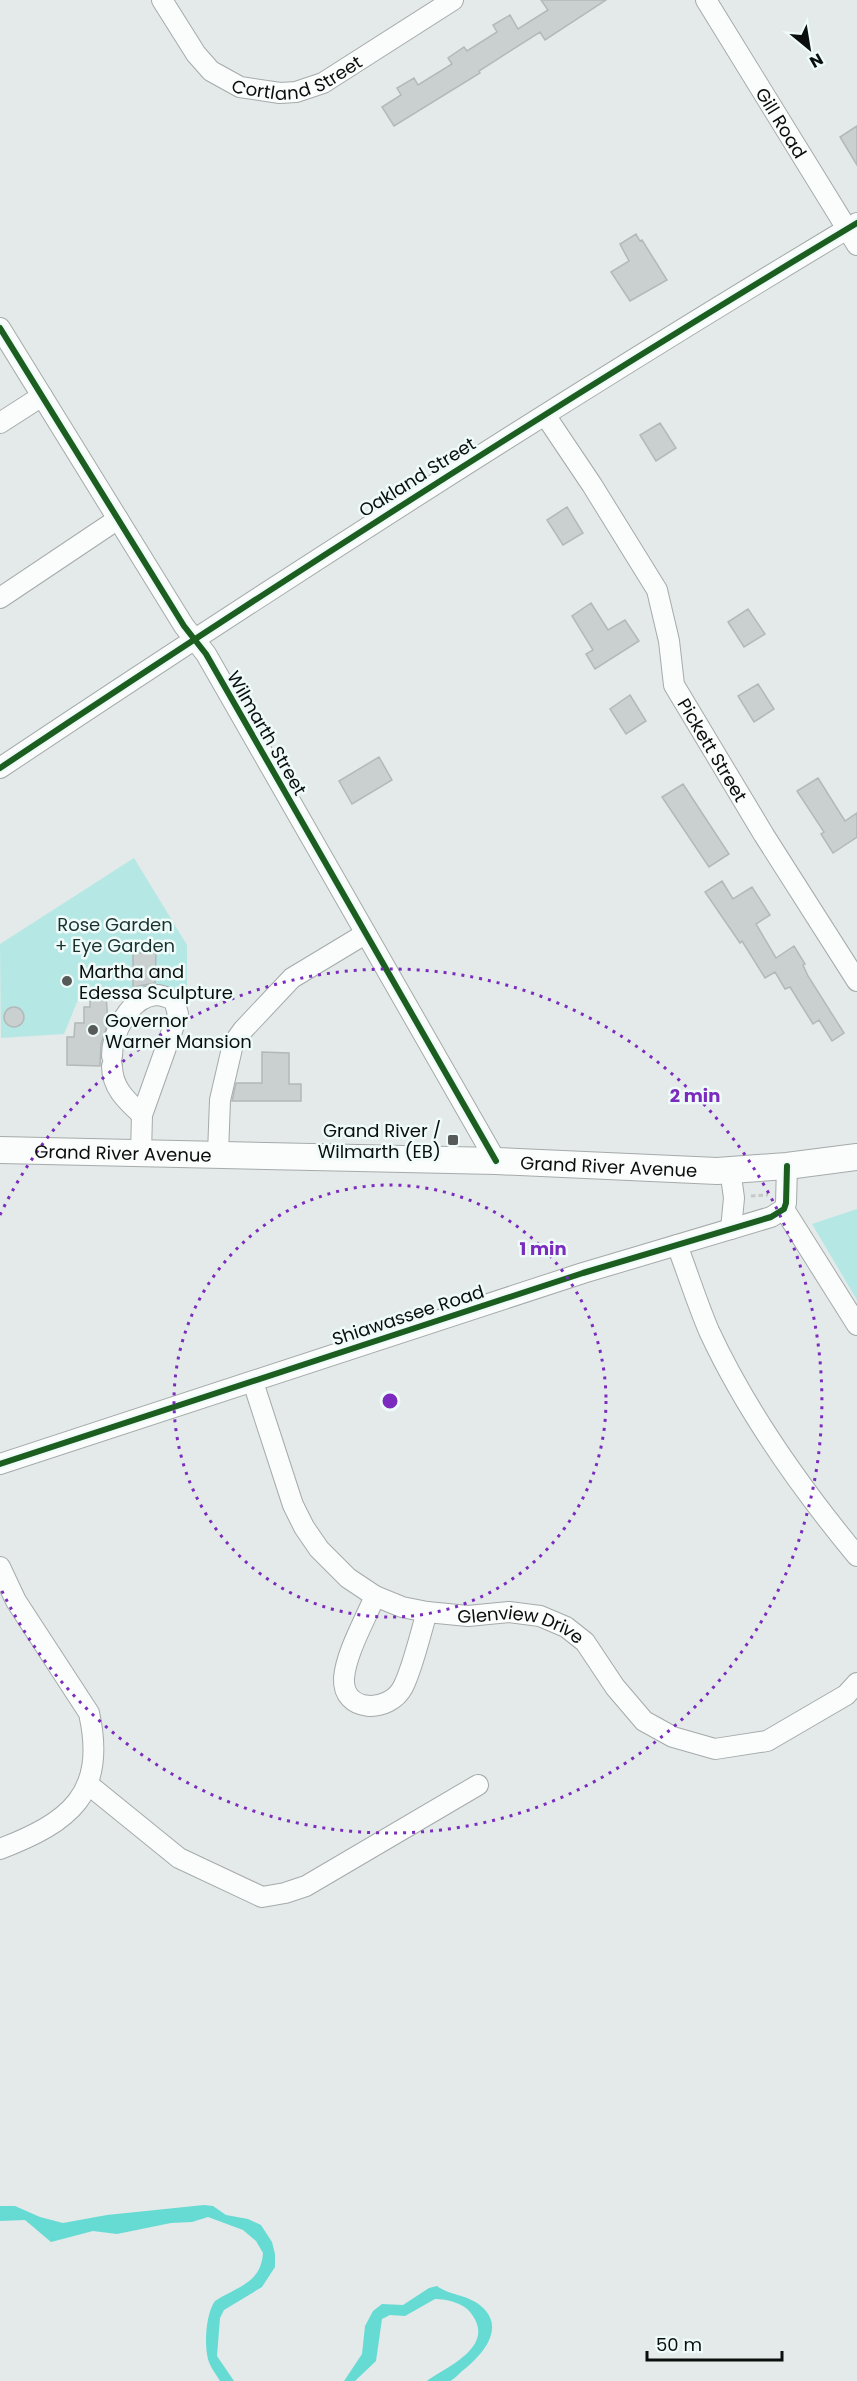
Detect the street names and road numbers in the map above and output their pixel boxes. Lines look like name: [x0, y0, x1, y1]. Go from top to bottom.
street label: Cortland Street: [227, 49, 367, 106]
street label: Gill Road: [750, 82, 813, 163]
street label: Oakland Street: [354, 431, 480, 523]
street label: Wilmarth Street: [221, 666, 313, 800]
street label: Pickett Street: [672, 693, 754, 806]
street label: Grand River Avenue: [34, 1138, 212, 1167]
street label: Grand River Avenue: [520, 1150, 698, 1183]
street label: Shiawassee Road: [329, 1279, 487, 1351]
street label: Glenview Drive: [456, 1600, 590, 1649]

